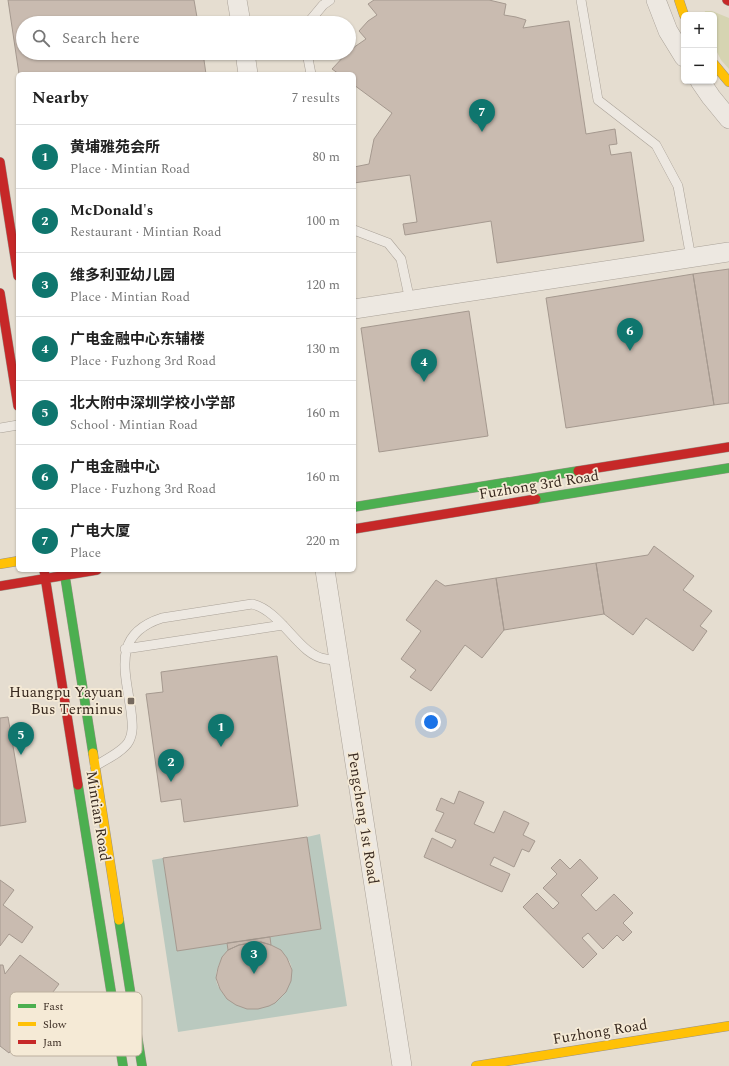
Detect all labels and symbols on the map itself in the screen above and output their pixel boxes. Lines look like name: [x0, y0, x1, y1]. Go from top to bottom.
pin: 7: [469, 99, 495, 132]
pin: 6: [617, 318, 643, 351]
pin: 4: [411, 349, 437, 382]
street label: Fuzhong 3rd Road: [477, 464, 601, 506]
place label: Huangpu Yayuan Bus Terminus: [9, 681, 123, 721]
marker: Huangpu Yayuan Bus Terminus: [126, 696, 136, 706]
your location: [421, 712, 441, 732]
pin: 1: [208, 714, 234, 747]
pin: 5: [8, 722, 34, 755]
pin: 2: [158, 749, 184, 782]
street label: Pengcheng 1st Road: [341, 750, 385, 886]
street label: Mintian Road: [79, 769, 117, 863]
pin: 3: [241, 941, 267, 974]
legend: [10, 992, 142, 1056]
text: Fast: [43, 998, 64, 1015]
street label: Fuzhong Road: [551, 1013, 649, 1051]
text: Slow: [43, 1016, 67, 1033]
text: Jam: [43, 1034, 62, 1051]

